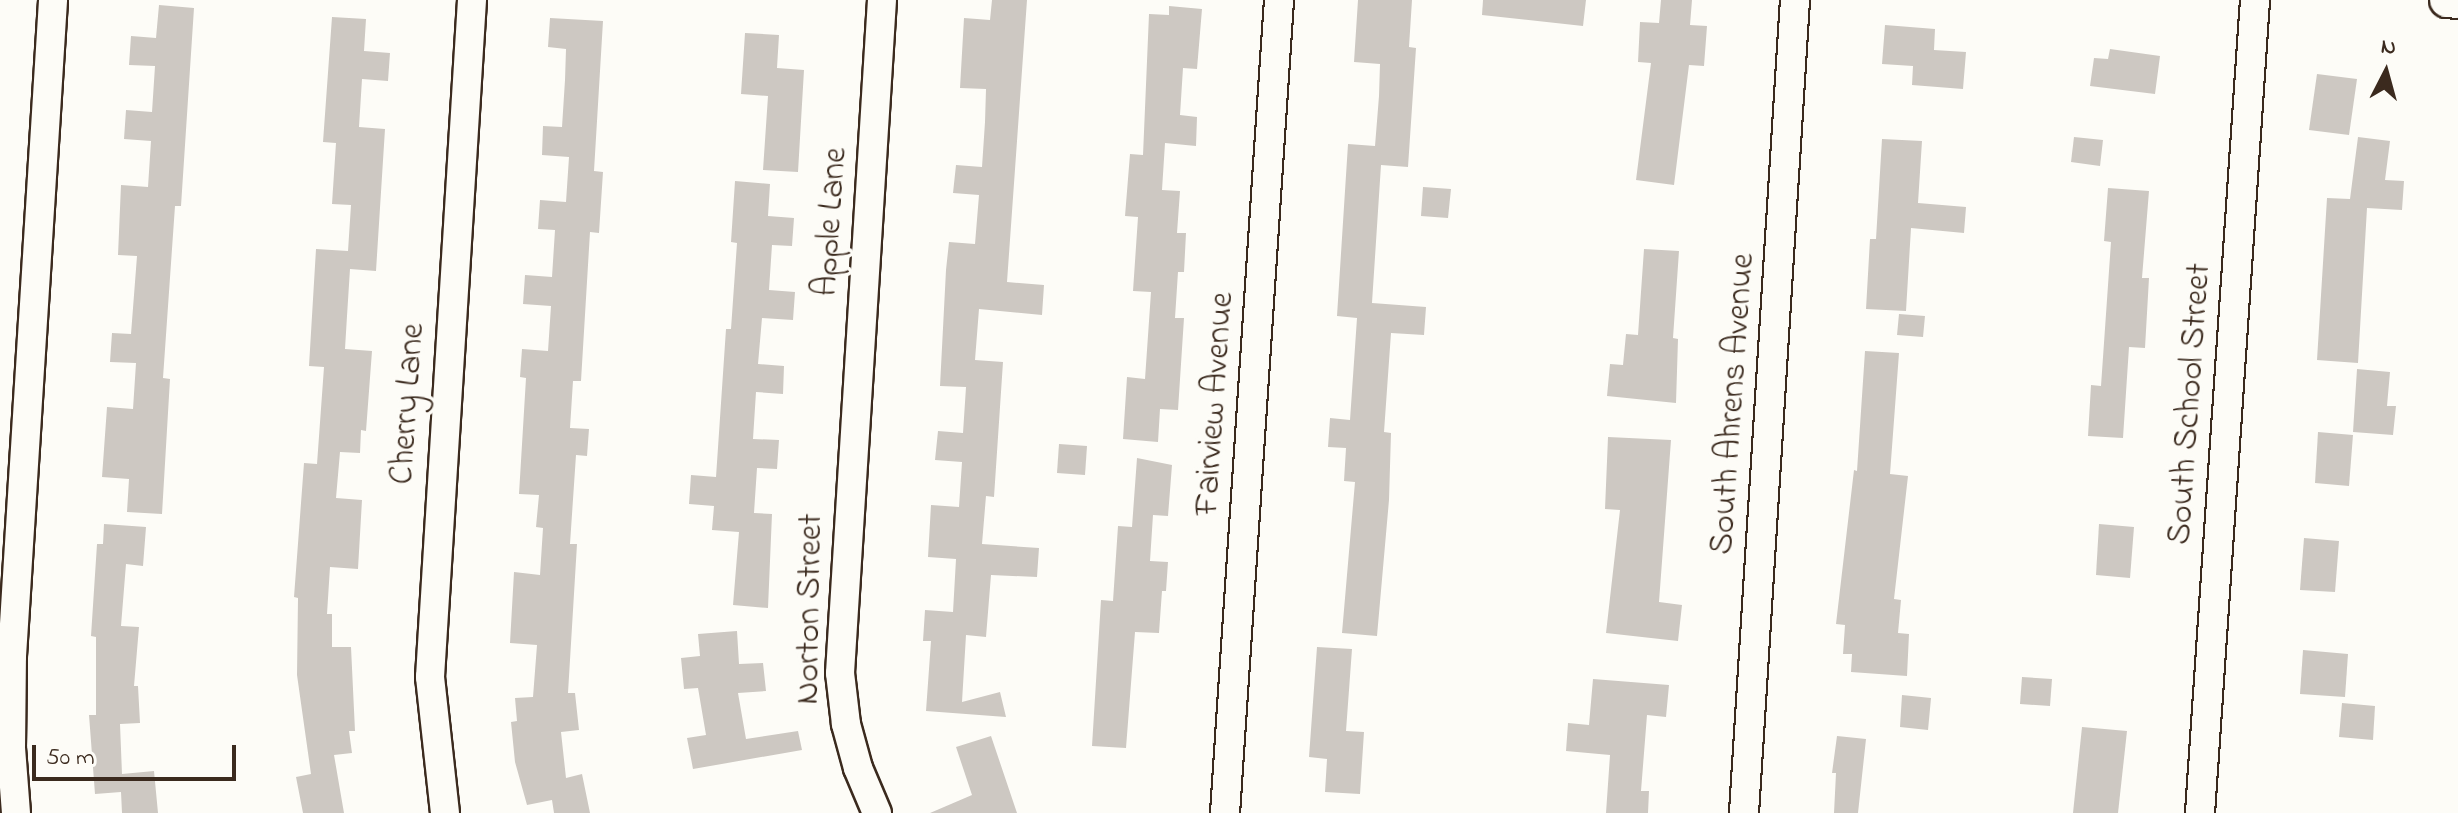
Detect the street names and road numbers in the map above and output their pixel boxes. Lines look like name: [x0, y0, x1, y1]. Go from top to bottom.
street label: Apple Lane: [806, 146, 858, 298]
street label: South Ahrens Avenue: [1703, 252, 1765, 556]
street label: South School Street: [2161, 262, 2221, 546]
street label: Fairview Avenue: [1188, 291, 1244, 517]
street label: Cherry Lane: [383, 322, 435, 486]
street label: Norton Street: [789, 513, 833, 705]

